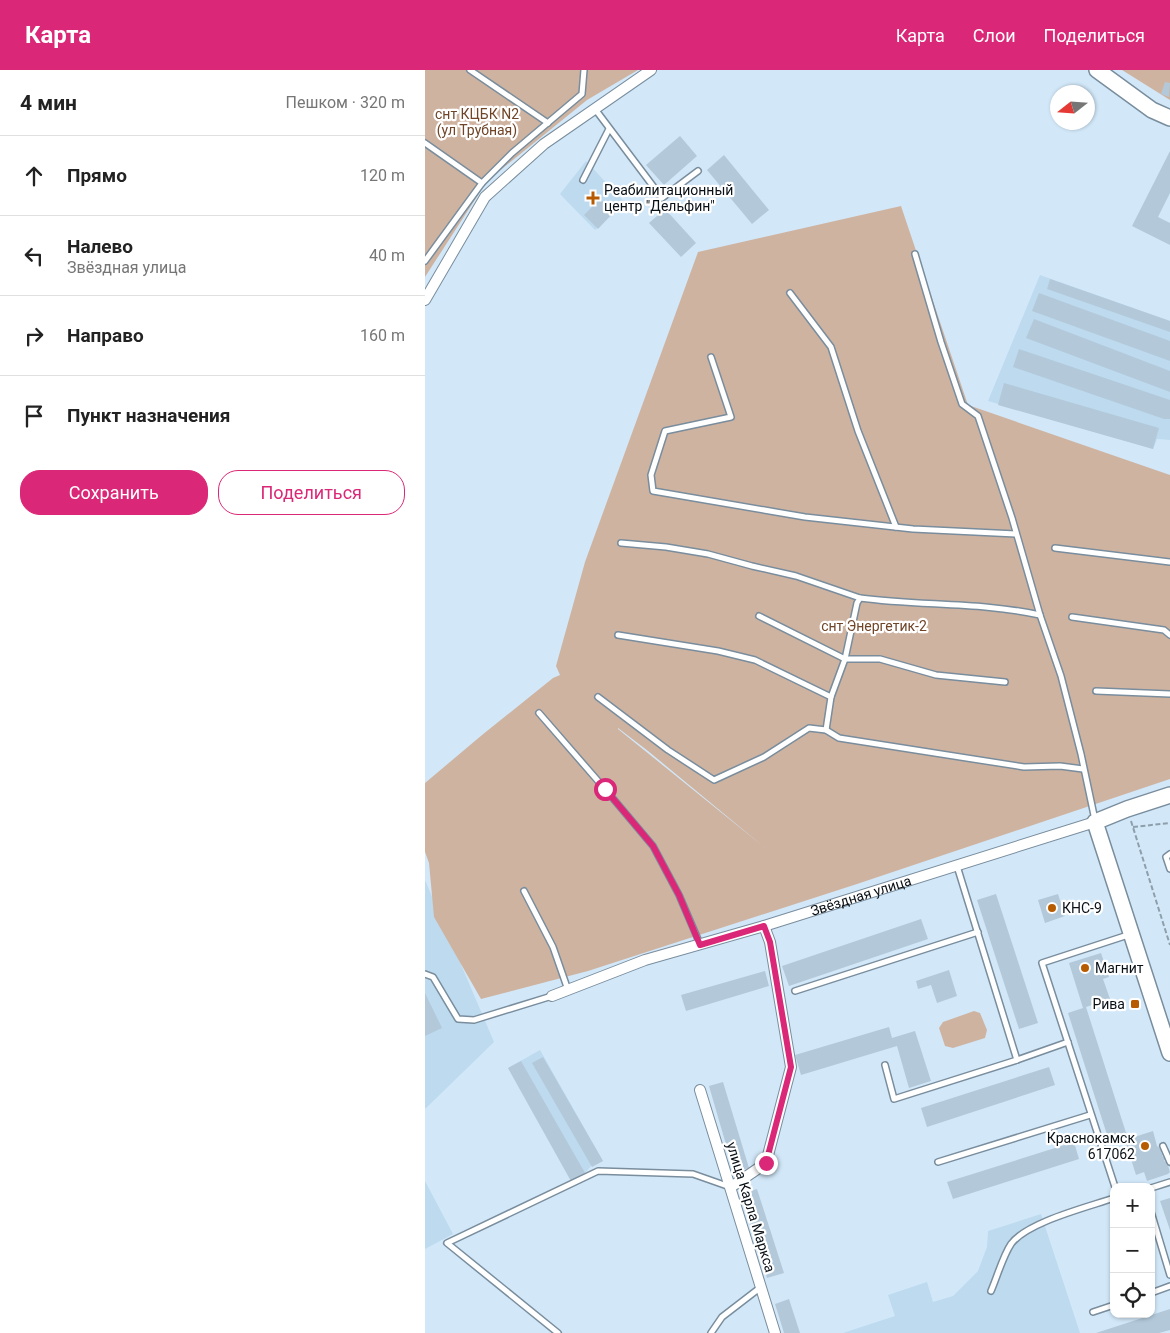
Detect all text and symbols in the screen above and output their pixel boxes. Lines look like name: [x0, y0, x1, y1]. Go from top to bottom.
text: Карта: [25, 21, 91, 49]
text: Карта: [896, 25, 945, 46]
text: Слои: [973, 25, 1016, 46]
text: Поделиться: [1044, 25, 1145, 46]
north arrow: [1050, 85, 1095, 130]
text: 4 мин: [20, 91, 77, 115]
text: Пешком · 320 m: [286, 93, 405, 112]
park label: снт КЦБК N2 (ул Трубная): [435, 106, 519, 139]
icon: ahead: [20, 162, 48, 190]
text: Прямо: [67, 164, 127, 187]
text: 120 m: [360, 166, 405, 185]
place label: Реабилитационный центр "Дельфин": [604, 182, 733, 214]
marker: Реабилитационный центр "Дельфин": [586, 191, 600, 205]
text: Налево: [67, 235, 133, 258]
icon: left: [20, 242, 48, 270]
text: 40 m: [369, 246, 405, 265]
text: Звёздная улица: [67, 258, 187, 277]
icon: right: [20, 322, 48, 350]
text: Направо: [67, 324, 144, 347]
text: 160 m: [360, 326, 405, 345]
icon: arrive: [20, 402, 48, 430]
text: Пункт назначения: [67, 404, 230, 427]
button: Сохранить: [20, 470, 208, 515]
button: Поделиться: [218, 470, 405, 515]
park label: снт Энергетик-2: [821, 618, 927, 634]
route start: [594, 778, 617, 801]
street label: Звёздная улица: [809, 872, 913, 919]
place label: КНС-9: [1062, 900, 1102, 916]
marker: КНС-9: [1046, 902, 1058, 914]
place label: Магнит: [1095, 960, 1144, 976]
marker: Магнит: [1079, 962, 1091, 974]
place label: Рива: [1092, 996, 1125, 1012]
marker: Рива: [1129, 998, 1141, 1010]
place label: Краснокамск 617062: [1047, 1130, 1135, 1162]
street label: улица Карла Маркса: [724, 1140, 778, 1274]
marker: Краснокамск 617062: [1139, 1140, 1151, 1152]
route end: [755, 1152, 778, 1175]
map controls: [1110, 1183, 1155, 1318]
button: +: [1110, 1183, 1155, 1228]
button: −: [1110, 1228, 1155, 1273]
button: locate: [1110, 1273, 1155, 1318]

